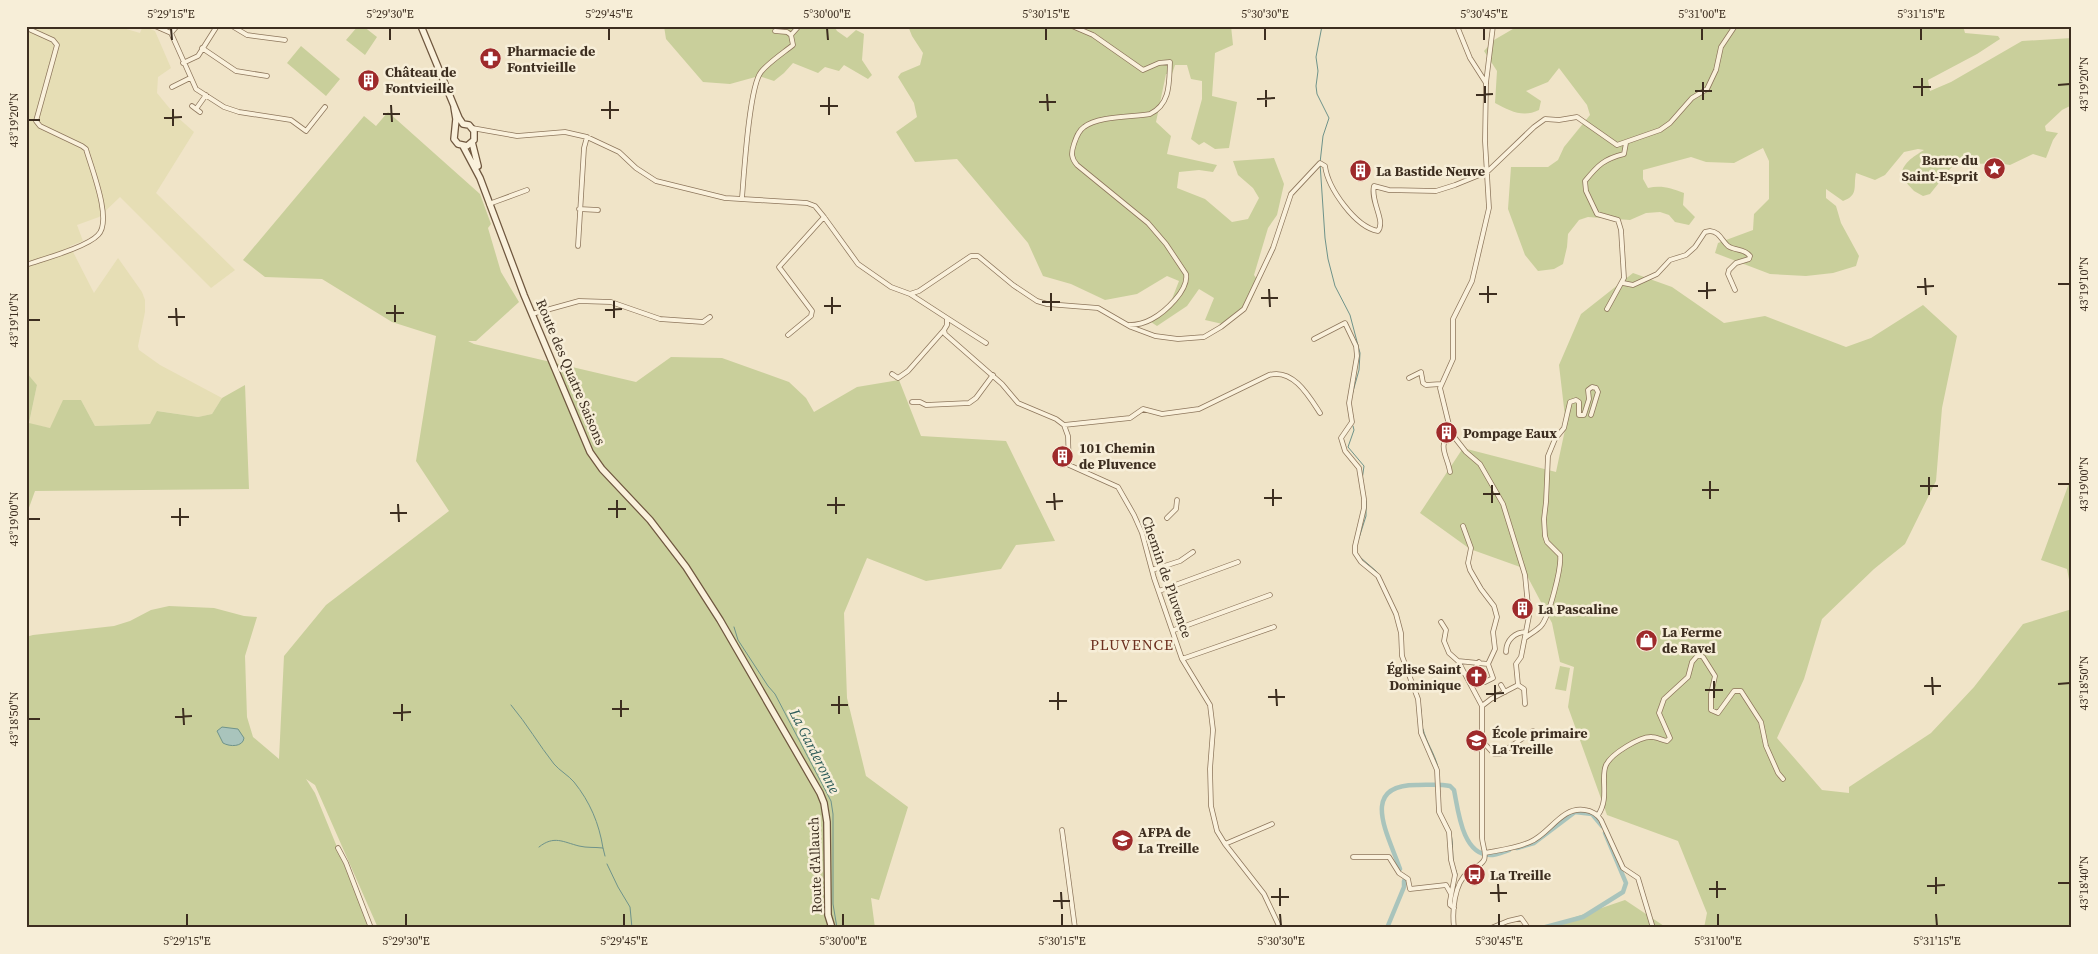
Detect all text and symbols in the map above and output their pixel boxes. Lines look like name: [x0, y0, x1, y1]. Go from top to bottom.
text: 5°29'15"E: [147, 6, 195, 22]
text: 5°29'30"E: [366, 6, 414, 22]
text: 5°29'45"E: [585, 6, 633, 22]
text: 5°30'00"E: [803, 6, 851, 22]
text: 5°30'15"E: [1022, 6, 1070, 22]
text: 5°30'30"E: [1241, 6, 1289, 22]
text: 5°30'45"E: [1460, 6, 1508, 22]
text: 5°31'00"E: [1678, 6, 1726, 22]
text: 5°31'15"E: [1897, 6, 1945, 22]
place label: Pharmacie de Fontvieille: [507, 41, 595, 77]
pharmacy icon: Pharmacie de Fontvieille: [479, 47, 503, 71]
text: 43°19'20"N: [2076, 56, 2092, 112]
place label: Château de Fontvieille: [385, 62, 456, 98]
building icon: Château de Fontvieille: [357, 68, 381, 92]
text: 43°19'20"N: [6, 92, 22, 148]
place label: Barre du Saint-Esprit: [1901, 150, 1979, 186]
place icon: Barre du Saint-Esprit: [1982, 156, 2006, 180]
building icon: La Bastide Neuve: [1348, 159, 1372, 183]
place label: La Bastide Neuve: [1376, 161, 1485, 181]
text: 43°19'10"N: [2076, 256, 2092, 312]
text: 43°19'10"N: [6, 292, 22, 348]
street label: Route des Quatre Saisons: [531, 296, 611, 448]
building icon: Pompage Eaux: [1435, 421, 1459, 445]
place label: Pompage Eaux: [1463, 423, 1557, 443]
place label: 101 Chemin de Pluvence: [1079, 438, 1156, 474]
building icon: 101 Chemin de Pluvence: [1051, 444, 1075, 468]
text: 43°19'00"N: [2076, 456, 2092, 512]
text: 43°19'00"N: [6, 491, 22, 547]
street label: Chemin de Pluvence: [1137, 513, 1197, 641]
building icon: La Pascaline: [1510, 597, 1534, 621]
place label: La Pascaline: [1538, 599, 1618, 619]
place label: La Ferme de Ravel: [1662, 622, 1722, 658]
shop icon: La Ferme de Ravel: [1634, 628, 1658, 652]
district label: PLUVENCE: [1090, 634, 1174, 655]
text: 43°18'50"N: [2076, 655, 2092, 711]
place label: Église Saint Dominique: [1387, 659, 1462, 695]
church icon: Église Saint Dominique: [1465, 665, 1489, 689]
text: 43°18'50"N: [6, 691, 22, 747]
water label: La Garderonne: [784, 704, 845, 797]
place label: École primaire La Treille: [1492, 723, 1588, 759]
school or university icon: École primaire La Treille: [1464, 729, 1488, 753]
street label: Route d'Allauch: [803, 816, 827, 914]
place label: AFPA de La Treille: [1138, 822, 1199, 858]
school or university icon: AFPA de La Treille: [1110, 828, 1134, 852]
text: 43°18'40"N: [2076, 855, 2092, 911]
bus stop icon: La Treille: [1462, 863, 1486, 887]
place label: La Treille: [1490, 865, 1551, 885]
text: 5°29'15"E: [163, 933, 211, 949]
text: 5°29'30"E: [382, 933, 430, 949]
text: 5°29'45"E: [600, 933, 648, 949]
text: 5°30'00"E: [819, 933, 867, 949]
text: 5°30'15"E: [1038, 933, 1086, 949]
text: 5°30'30"E: [1257, 933, 1305, 949]
text: 5°30'45"E: [1475, 933, 1523, 949]
text: 5°31'00"E: [1694, 933, 1742, 949]
text: 5°31'15"E: [1913, 933, 1961, 949]

